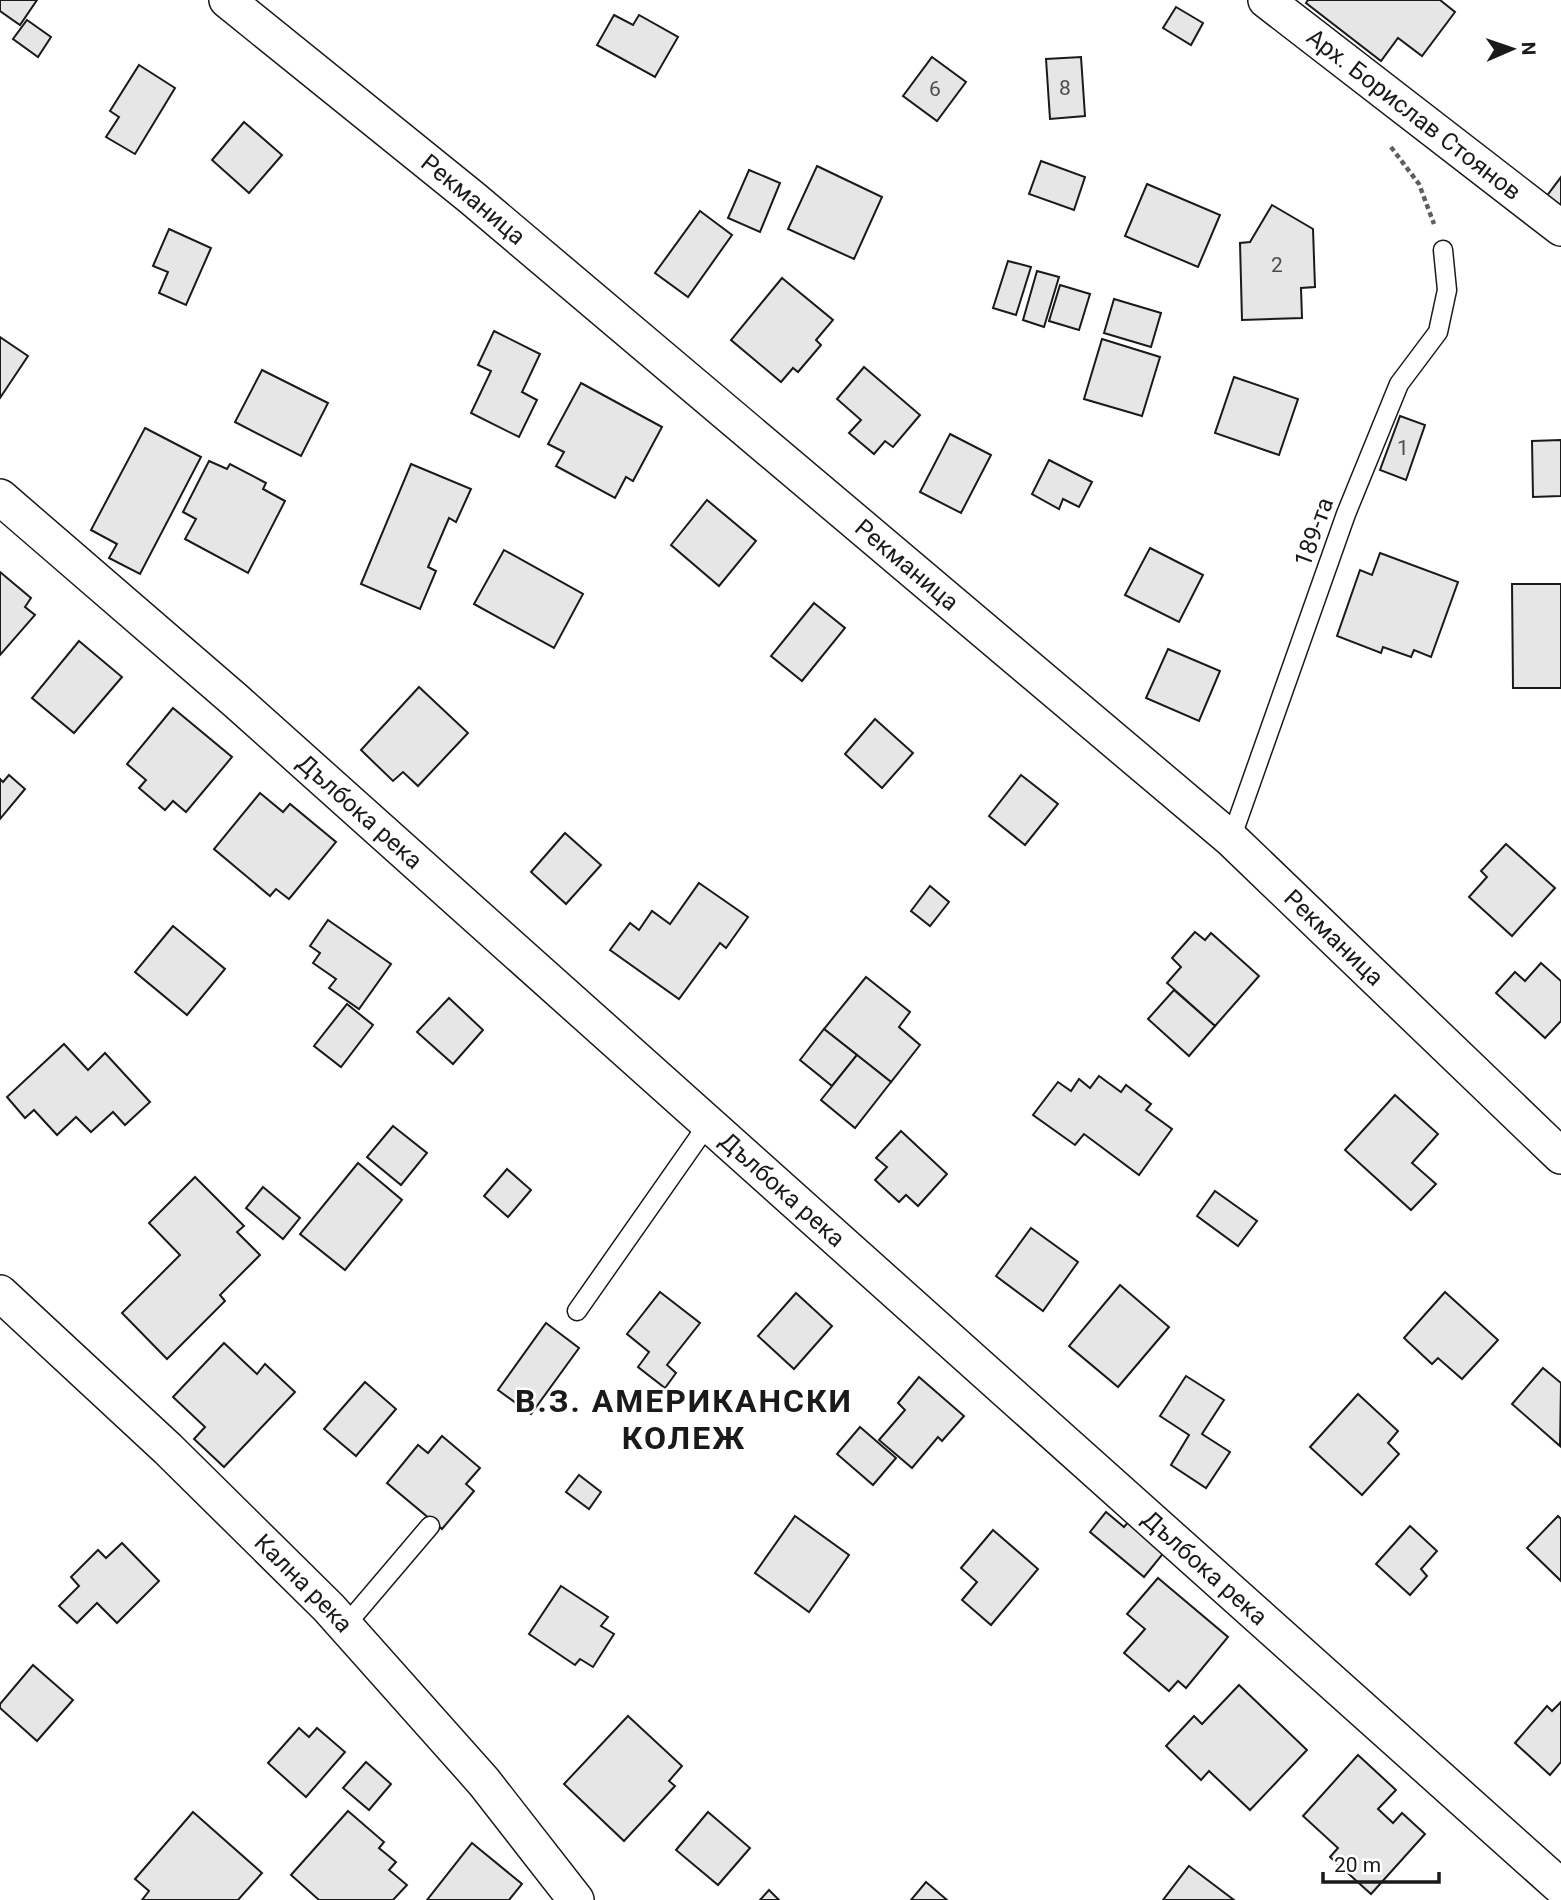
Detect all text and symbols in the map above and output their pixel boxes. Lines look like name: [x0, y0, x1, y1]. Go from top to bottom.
north arrow: [1477, 14, 1547, 84]
street label: Арх. Борислав Стоянов: [1301, 23, 1527, 206]
text: N: [1517, 41, 1540, 56]
house number: 8: [1059, 76, 1071, 100]
house number: 6: [929, 77, 941, 101]
street label: Рекманица: [416, 148, 531, 251]
house number: 2: [1271, 253, 1283, 277]
house number: 1: [1397, 436, 1409, 460]
street label: 189-та: [1289, 494, 1339, 570]
street label: Рекманица: [849, 514, 964, 617]
street label: Дълбока река: [292, 749, 428, 875]
street label: Рекманица: [1278, 884, 1389, 992]
street label: Дълбока река: [714, 1127, 850, 1253]
district label: В.З. АМЕРИКАНСКИ КОЛЕЖ: [515, 1382, 853, 1457]
street label: Дълбока река: [1136, 1505, 1273, 1631]
street label: Кална река: [249, 1528, 358, 1638]
scale bar: [1323, 1840, 1438, 1884]
text: 20 m: [1334, 1853, 1381, 1877]

